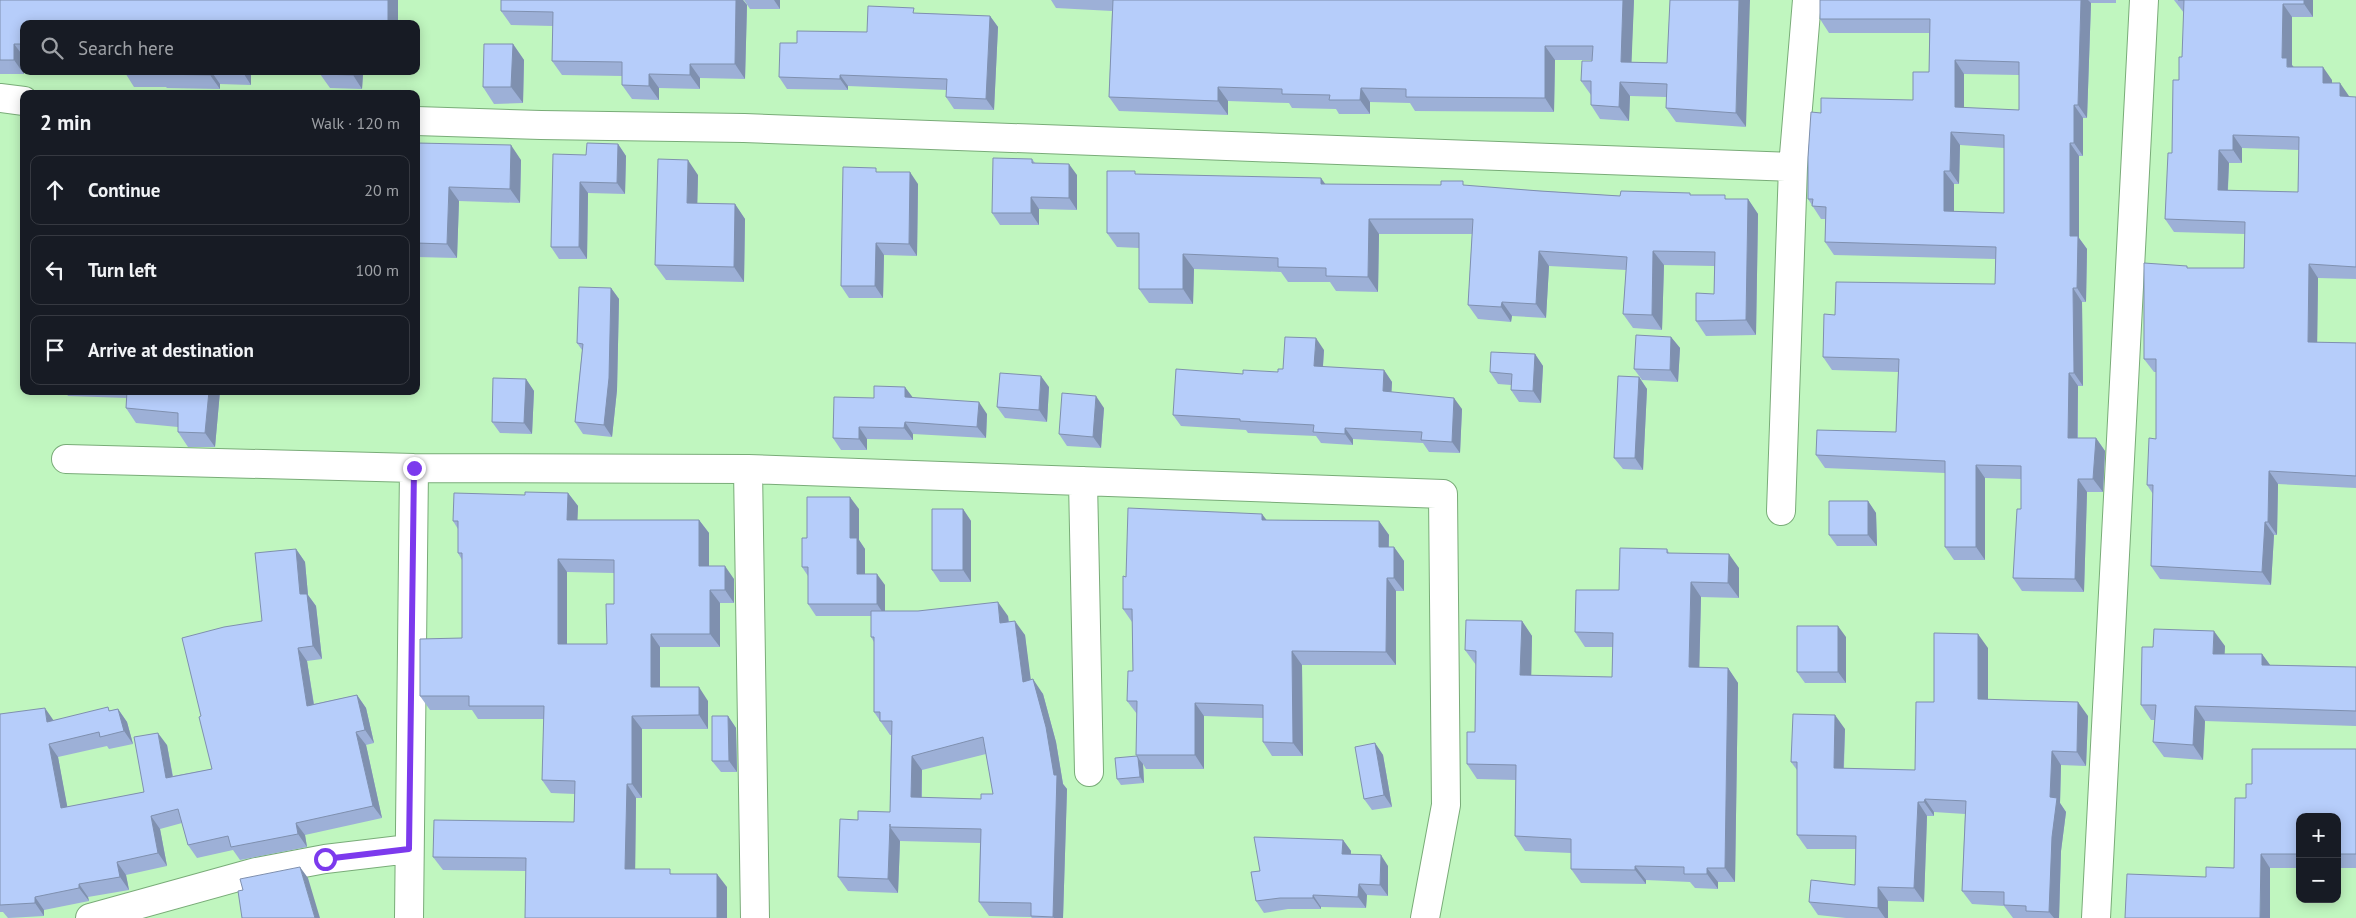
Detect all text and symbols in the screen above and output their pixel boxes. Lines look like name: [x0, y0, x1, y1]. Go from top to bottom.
search box: [20, 20, 420, 75]
icon: search: [38, 34, 66, 62]
text: Search here: [78, 36, 174, 60]
text: 2 min: [40, 109, 91, 136]
text: Walk · 120 m: [311, 113, 400, 133]
icon: ahead: [41, 176, 69, 204]
text: Continue: [88, 178, 160, 202]
text: 20 m: [364, 180, 399, 200]
icon: left: [41, 256, 69, 284]
text: Turn left: [88, 258, 157, 282]
text: 100 m: [356, 260, 399, 280]
icon: arrive: [41, 336, 69, 364]
text: Arrive at destination: [88, 338, 254, 362]
route end: [403, 457, 426, 480]
map controls: [2296, 813, 2341, 903]
button: +: [2296, 813, 2341, 858]
route start: [314, 848, 337, 871]
button: −: [2296, 858, 2341, 903]

